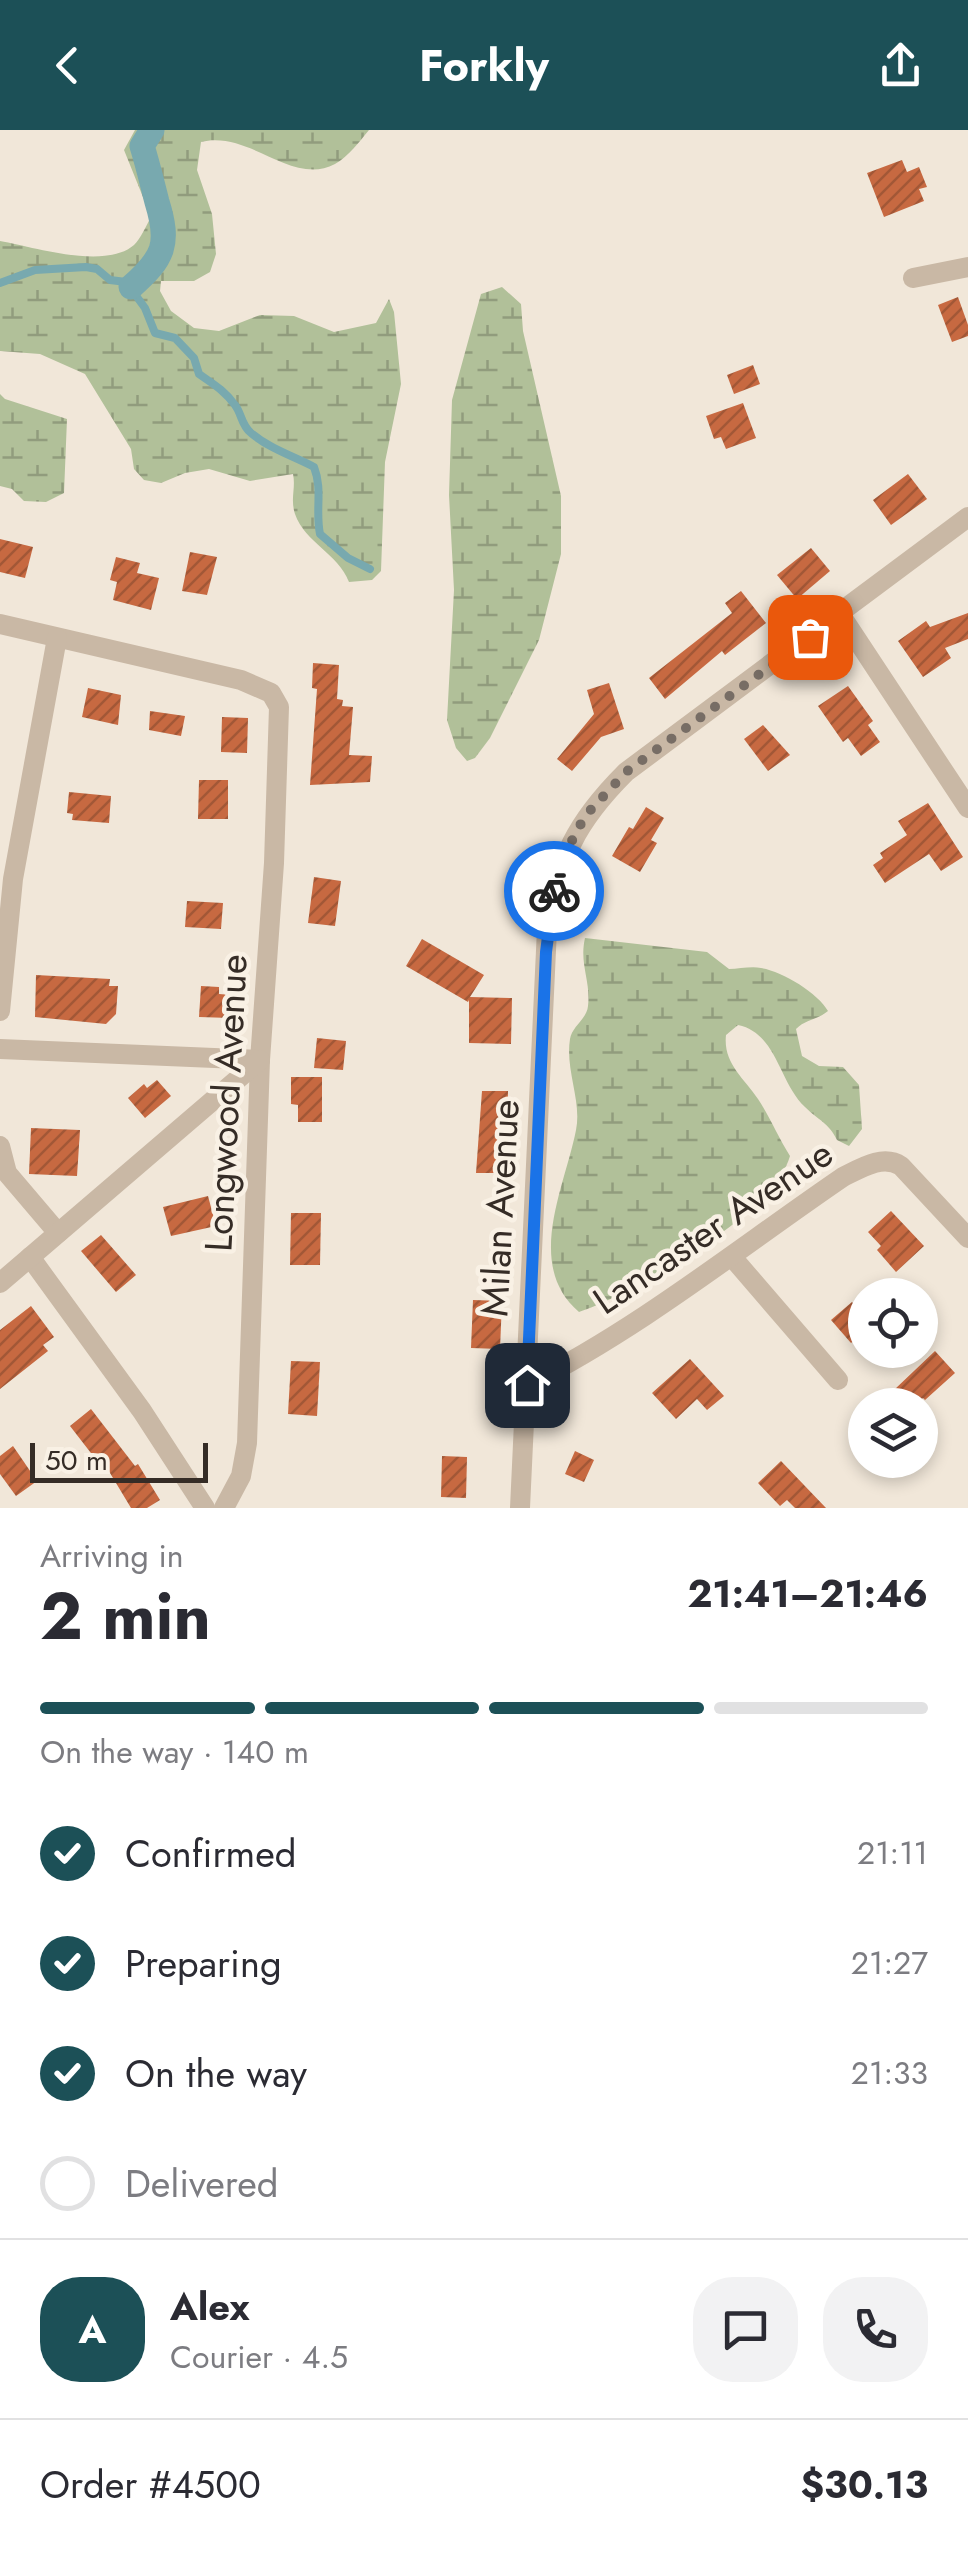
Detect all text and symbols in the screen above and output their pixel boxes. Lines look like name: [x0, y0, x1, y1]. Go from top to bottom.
text: Forkly: [419, 33, 549, 98]
icon: back: [40, 38, 95, 93]
icon: share: [873, 38, 928, 93]
pin: [768, 595, 853, 680]
icon: bag: [783, 610, 838, 665]
courier: [504, 841, 604, 941]
icon: bike: [527, 864, 582, 919]
street label: Longwood Avenue: [190, 953, 261, 1253]
street label: Milan Avenue: [466, 1098, 533, 1318]
street label: Lancaster Avenue: [582, 1126, 844, 1327]
map controls: [848, 1278, 938, 1478]
button: locate: [848, 1278, 938, 1368]
pin: [485, 1343, 570, 1428]
icon: home: [500, 1358, 555, 1413]
button: layers: [848, 1388, 938, 1478]
scale bar: [30, 1438, 208, 1482]
text: 50 m: [45, 1440, 108, 1481]
text: Arriving in: [40, 1533, 184, 1579]
text: 21:41–21:46: [687, 1566, 928, 1621]
text: 2 min: [40, 1569, 211, 1663]
text: On the way · 140 m: [40, 1729, 309, 1775]
icon: check: [40, 1826, 95, 1881]
text: Confirmed: [125, 1826, 296, 1881]
text: 21:11: [857, 1830, 928, 1876]
icon: check: [40, 1936, 95, 1991]
text: Preparing: [125, 1936, 282, 1991]
text: 21:27: [851, 1940, 928, 1986]
icon: check: [40, 2046, 95, 2101]
text: On the way: [125, 2046, 307, 2101]
text: 21:33: [851, 2050, 928, 2096]
text: Delivered: [125, 2156, 278, 2211]
button: chat: [693, 2277, 798, 2382]
button: phone: [823, 2277, 928, 2382]
text: Alex: [170, 2279, 250, 2334]
text: A: [79, 2302, 106, 2357]
text: Courier · 4.5: [170, 2334, 348, 2380]
text: Order #4500: [40, 2457, 261, 2512]
text: $30.13: [800, 2457, 928, 2512]

